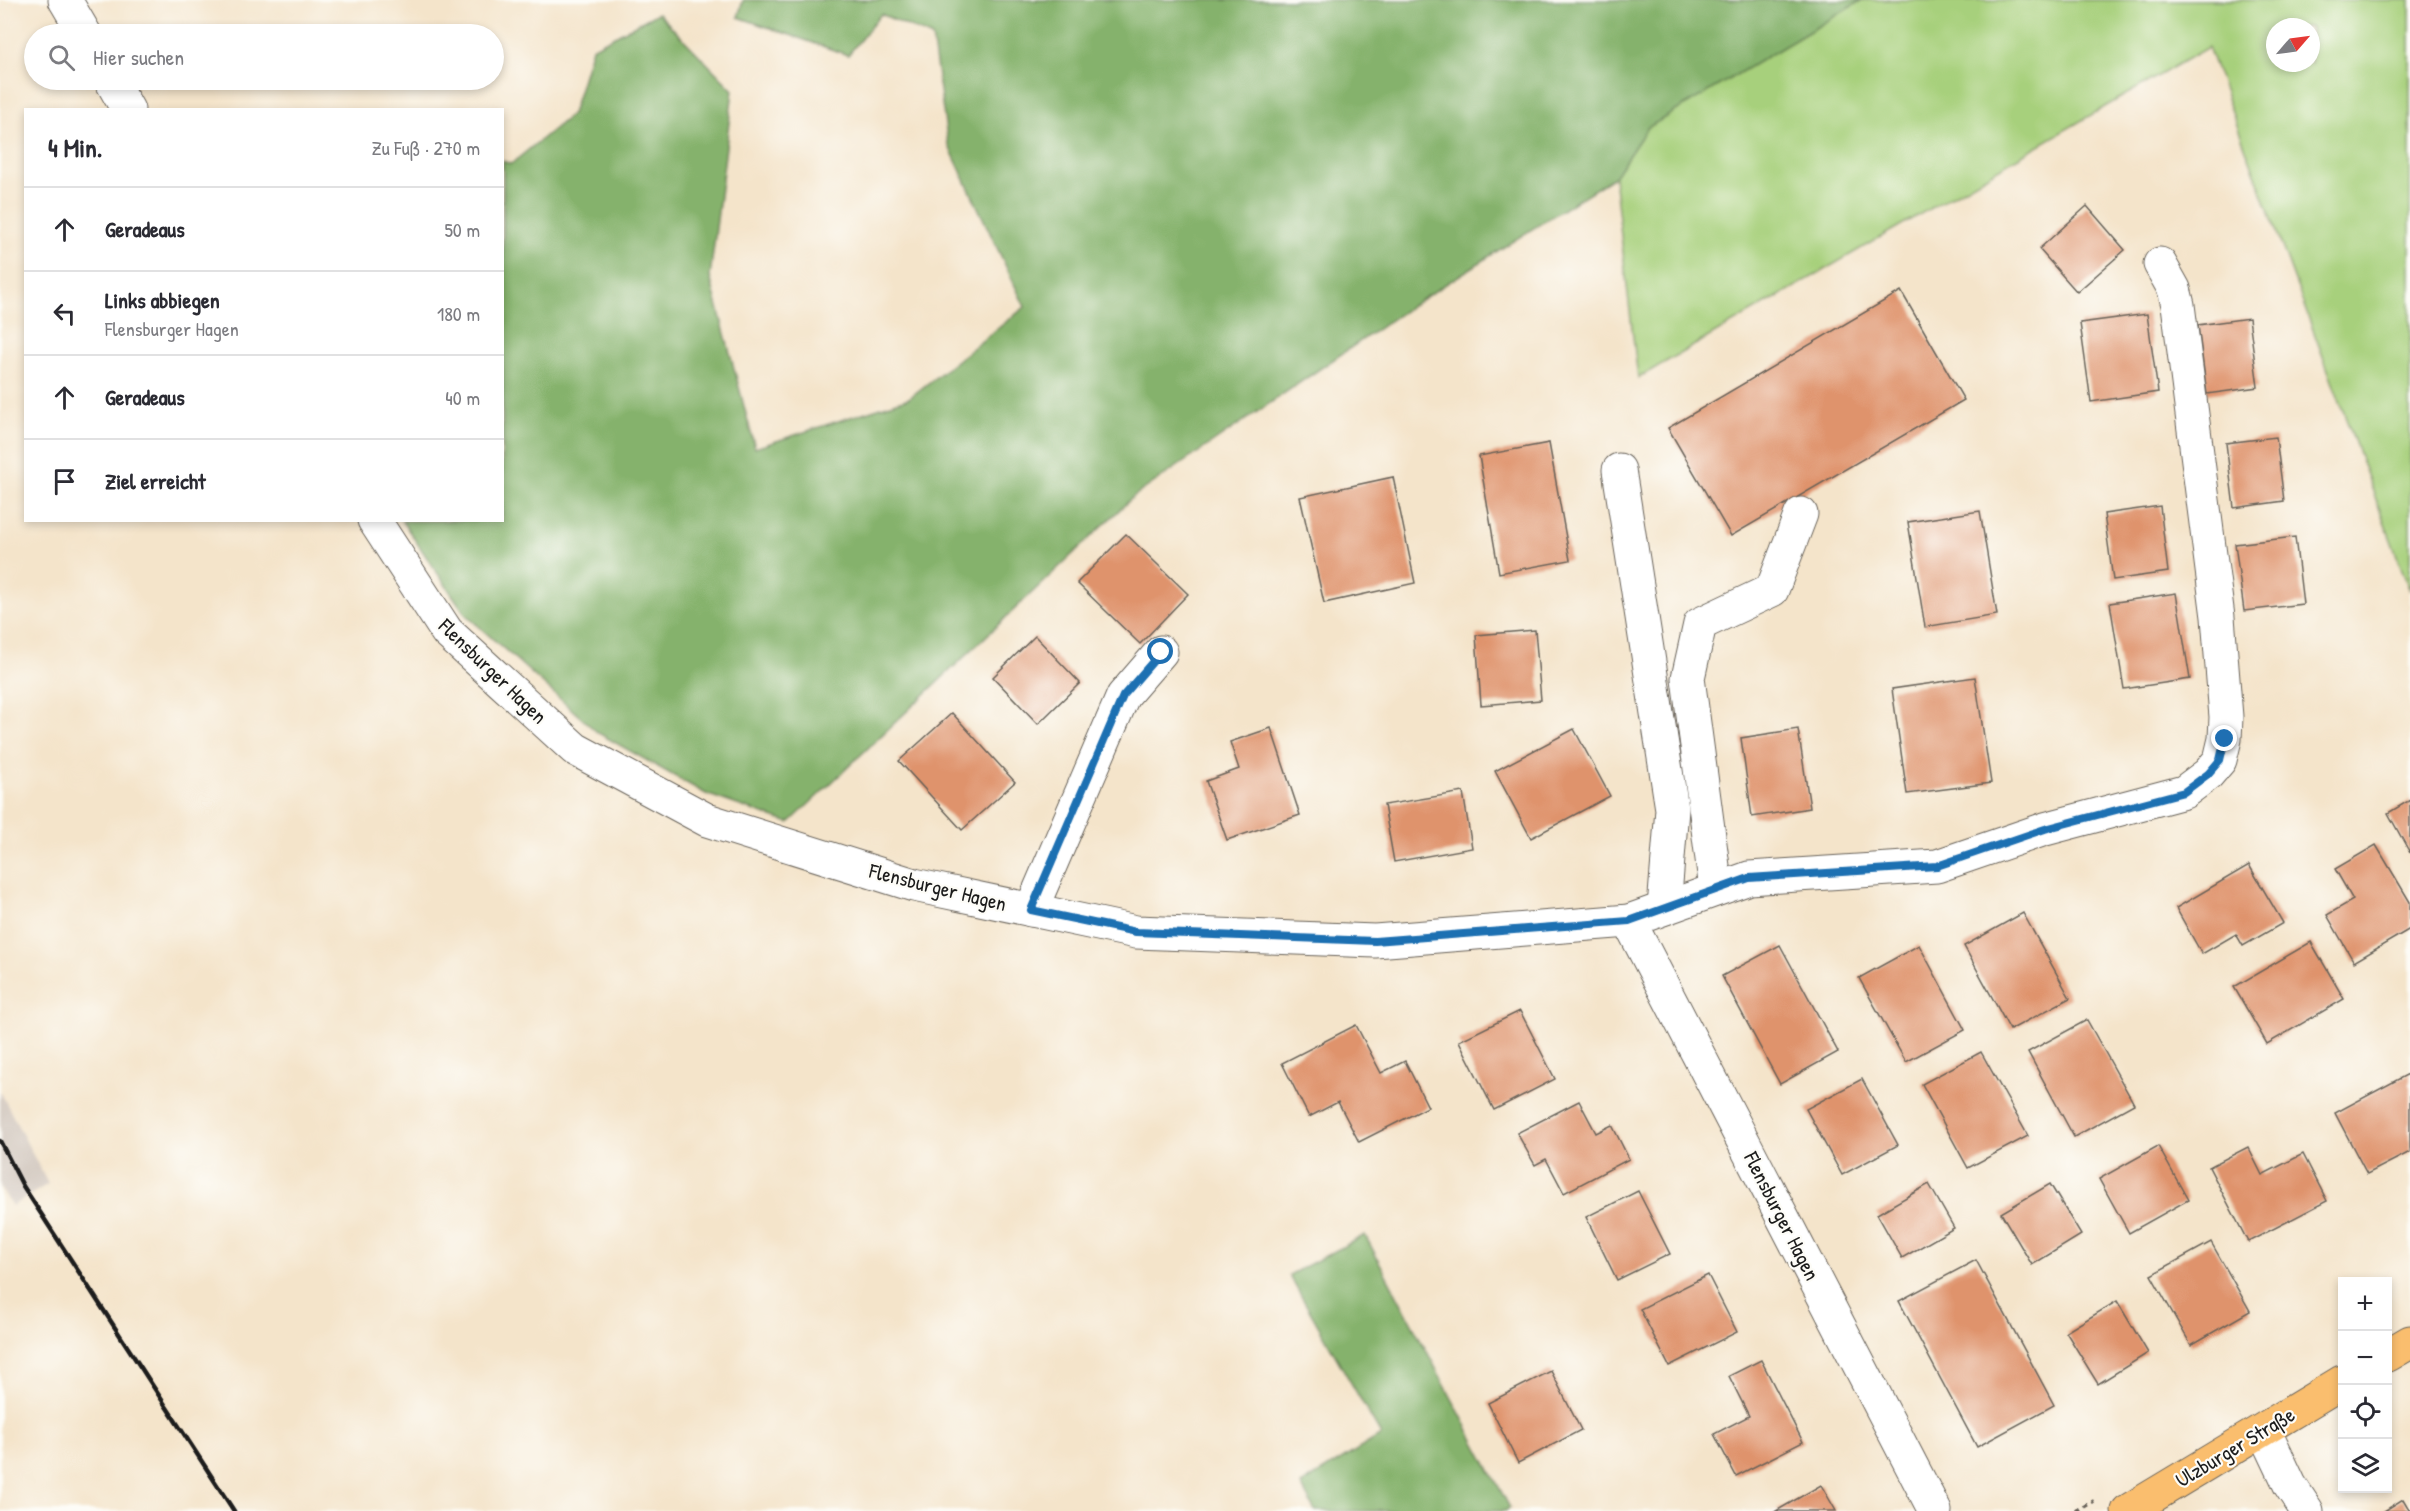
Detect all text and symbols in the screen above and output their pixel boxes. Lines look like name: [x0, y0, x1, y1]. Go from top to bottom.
north arrow: [2266, 18, 2320, 72]
search box: [24, 24, 504, 90]
icon: search: [45, 41, 78, 74]
text: Hier suchen: [93, 42, 184, 72]
text: 4 Min.: [48, 130, 102, 165]
text: Zu Fuß · 270 m: [372, 134, 480, 161]
icon: ahead: [48, 213, 81, 246]
text: Geradeaus: [105, 214, 185, 244]
text: 50 m: [444, 216, 480, 243]
text: Links abbiegen: [105, 285, 220, 315]
icon: left: [48, 297, 81, 330]
text: 180 m: [437, 300, 480, 327]
text: Flensburger Hagen: [105, 315, 239, 342]
icon: ahead: [48, 381, 81, 414]
text: Geradeaus: [105, 382, 185, 412]
text: 40 m: [445, 384, 480, 411]
icon: arrive: [48, 465, 81, 498]
text: Ziel erreicht: [105, 466, 205, 496]
street label: Flensburger Hagen: [432, 611, 554, 730]
route start: [1147, 638, 1173, 664]
route end: [2211, 725, 2237, 751]
street label: Flensburger Hagen: [865, 856, 1010, 918]
street label: Flensburger Hagen: [1737, 1146, 1827, 1285]
map controls: [2338, 1277, 2392, 1493]
button: +: [2338, 1277, 2392, 1331]
button: −: [2338, 1331, 2392, 1385]
button: locate: [2338, 1385, 2392, 1439]
street label: Ulzburger Straße: [2170, 1400, 2300, 1494]
button: layers: [2338, 1439, 2392, 1493]

